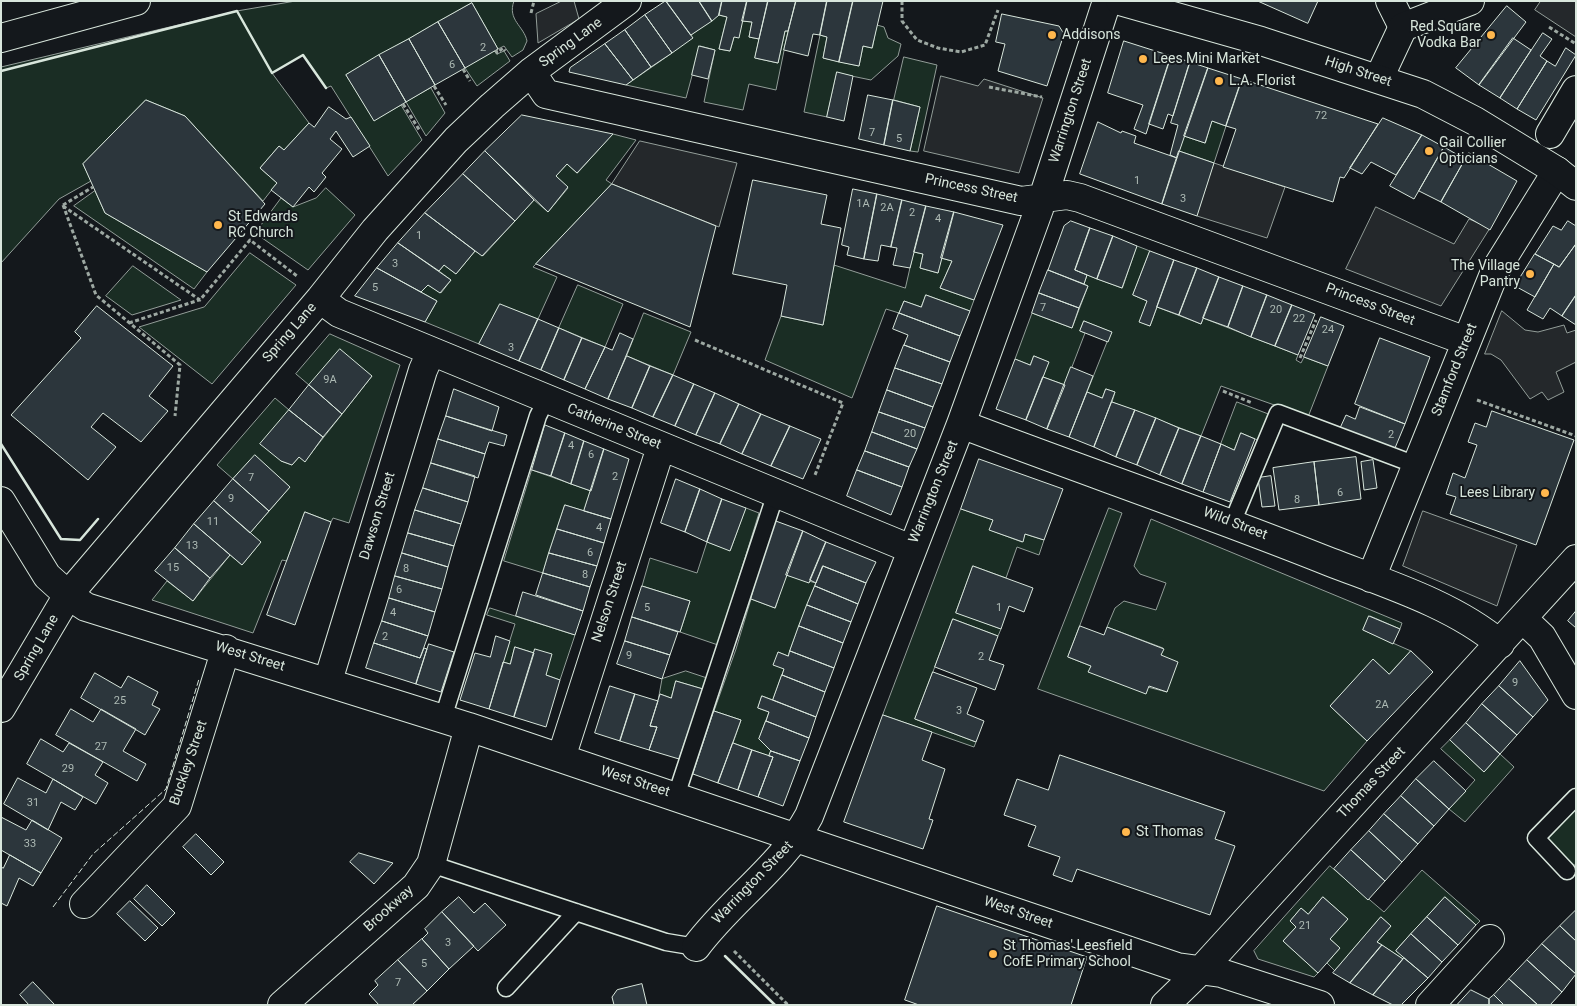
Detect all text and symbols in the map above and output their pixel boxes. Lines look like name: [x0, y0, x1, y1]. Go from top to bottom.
street label: Spring Lane: [536, 15, 606, 71]
place label: Red Square Vodka Bar: [1410, 19, 1481, 52]
place label: Addisons: [1062, 27, 1120, 43]
marker: Addisons: [1046, 29, 1058, 41]
marker: Red Square Vodka Bar: [1485, 29, 1497, 41]
house number: 2: [480, 41, 486, 55]
place label: Lees Mini Market: [1153, 51, 1260, 67]
marker: Lees Mini Market: [1137, 53, 1149, 65]
street label: High Street: [1322, 53, 1394, 91]
street label: Warrington Street: [1046, 57, 1096, 165]
house number: 6: [449, 58, 455, 72]
place label: L.A. Florist: [1229, 73, 1296, 89]
marker: L.A. Florist: [1213, 75, 1225, 87]
house number: 72: [1315, 109, 1327, 123]
house number: 7: [869, 126, 875, 140]
house number: 5: [896, 132, 902, 146]
place label: Gail Collier Opticians: [1439, 135, 1506, 168]
marker: Gail Collier Opticians: [1423, 145, 1435, 157]
street label: Princess Street: [923, 171, 1019, 207]
house number: 1: [1134, 174, 1140, 188]
house number: 3: [1180, 192, 1186, 206]
house number: 1A: [856, 197, 870, 211]
house number: 2A: [880, 201, 894, 215]
house number: 2: [909, 206, 915, 220]
place label: St Edwards RC Church: [228, 209, 298, 242]
house number: 4: [935, 212, 941, 226]
marker: St Edwards RC Church: [212, 219, 224, 231]
house number: 1: [416, 229, 422, 243]
house number: 3: [392, 257, 398, 271]
place label: The Village Pantry: [1451, 258, 1520, 290]
marker: The Village Pantry: [1524, 268, 1536, 280]
street label: Princess Street: [1323, 280, 1417, 330]
house number: 5: [372, 281, 378, 295]
street label: Spring Lane: [259, 300, 321, 366]
house number: 7: [1040, 301, 1046, 315]
house number: 20: [1270, 303, 1282, 317]
house number: 22: [1293, 312, 1305, 326]
street label: Stamford Street: [1429, 321, 1481, 419]
house number: 24: [1322, 323, 1334, 337]
house number: 3: [508, 341, 514, 355]
house number: 9A: [323, 373, 337, 387]
street label: Catherine Street: [564, 400, 664, 454]
house number: 20: [904, 427, 916, 441]
house number: 2: [1388, 428, 1394, 442]
street label: Warrington Street: [906, 438, 962, 546]
house number: 4: [568, 439, 574, 453]
house number: 6: [588, 448, 594, 462]
street label: Dawson Street: [357, 470, 399, 562]
house number: 2: [612, 470, 618, 484]
house number: 7: [248, 471, 254, 485]
place label: Lees Library: [1460, 485, 1535, 501]
house number: 6: [1337, 486, 1343, 500]
marker: Lees Library: [1539, 487, 1551, 499]
house number: 9: [228, 492, 234, 506]
house number: 8: [1294, 493, 1300, 507]
street label: Wild Street: [1200, 504, 1270, 544]
house number: 11: [207, 515, 219, 529]
house number: 4: [596, 521, 602, 535]
house number: 13: [186, 539, 198, 553]
house number: 6: [587, 546, 593, 560]
street label: Nelson Street: [589, 559, 631, 645]
house number: 15: [167, 561, 179, 575]
house number: 8: [403, 562, 409, 576]
house number: 8: [582, 568, 588, 582]
house number: 6: [396, 583, 402, 597]
house number: 5: [644, 601, 650, 615]
house number: 1: [996, 601, 1002, 615]
house number: 4: [390, 606, 396, 620]
street label: Spring Lane: [11, 612, 63, 684]
house number: 2: [382, 630, 388, 644]
street label: West Street: [213, 638, 287, 676]
house number: 9: [626, 649, 632, 663]
house number: 2: [978, 650, 984, 664]
house number: 9: [1512, 676, 1518, 690]
house number: 25: [114, 694, 126, 708]
house number: 2A: [1375, 698, 1389, 712]
house number: 3: [956, 704, 962, 718]
street label: Buckley Street: [167, 718, 211, 808]
house number: 27: [95, 740, 107, 754]
street label: Thomas Street: [1335, 744, 1409, 822]
house number: 29: [62, 762, 74, 776]
street label: West Street: [598, 763, 672, 801]
house number: 31: [27, 796, 39, 810]
place label: St Thomas: [1136, 824, 1204, 840]
marker: St Thomas: [1120, 826, 1132, 838]
house number: 33: [24, 837, 36, 851]
street label: Warrington Street: [709, 838, 797, 928]
street label: Brookway: [361, 882, 417, 936]
street label: West Street: [981, 893, 1055, 933]
house number: 21: [1299, 919, 1311, 933]
house number: 3: [445, 936, 451, 950]
place label: St Thomas' Leesfield CofE Primary School: [1003, 938, 1133, 970]
marker: St Thomas' Leesfield CofE Primary School: [987, 948, 999, 960]
house number: 5: [421, 957, 427, 971]
house number: 7: [395, 976, 401, 990]

